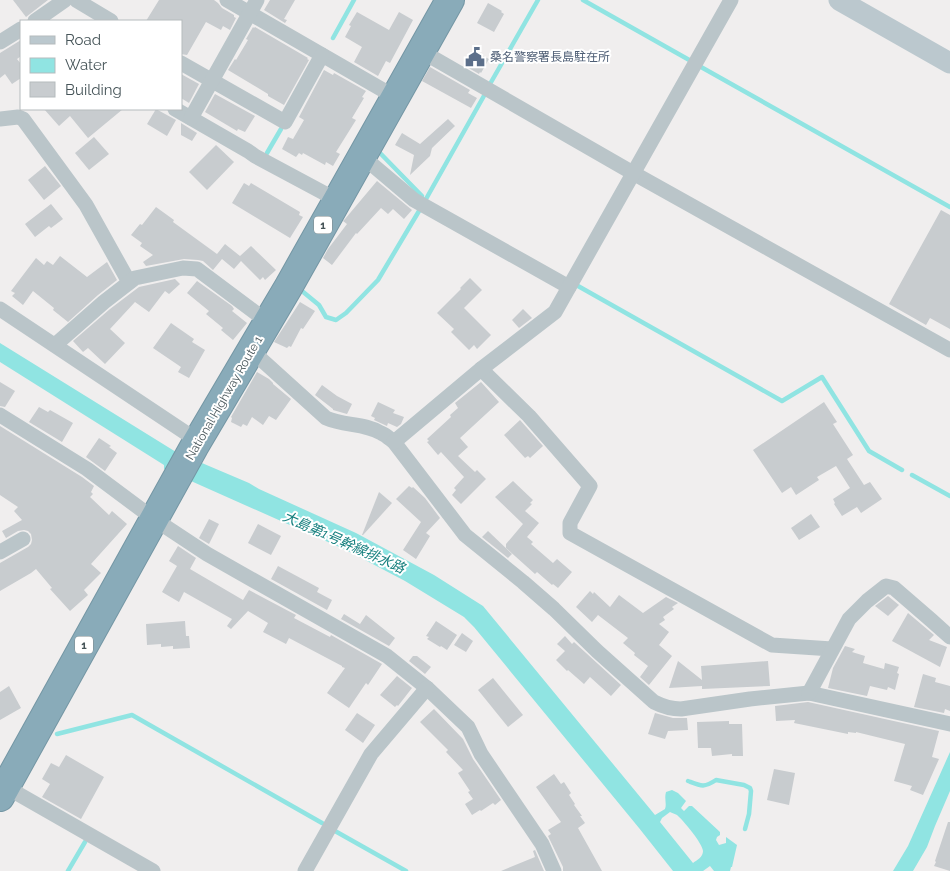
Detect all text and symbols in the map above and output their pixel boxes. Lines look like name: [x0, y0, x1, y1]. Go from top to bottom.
legend: [20, 20, 182, 110]
text: Road: [65, 31, 101, 49]
public building icon: 桑名警察署長島駐在所: [464, 46, 486, 68]
place label: 桑名警察署長島駐在所: [490, 50, 610, 64]
text: Water: [65, 56, 108, 74]
text: Building: [65, 81, 122, 99]
road number: 1: [314, 216, 332, 234]
street label: National Highway Route 1: [183, 333, 265, 463]
water label: 大島第1号幹線排水路: [281, 508, 408, 577]
road number: 1: [75, 636, 93, 654]

